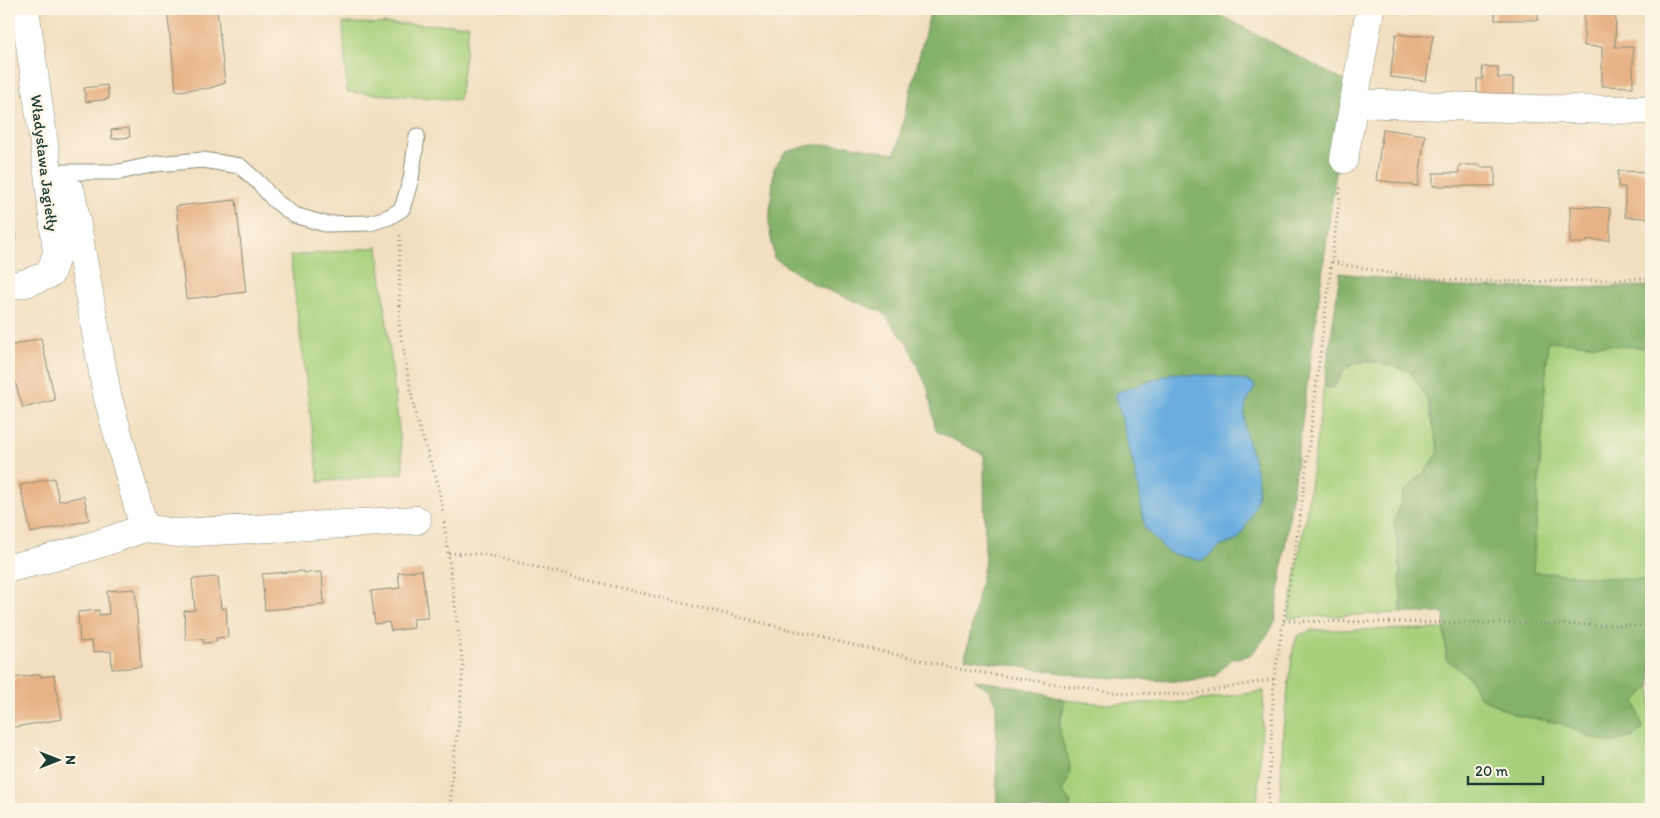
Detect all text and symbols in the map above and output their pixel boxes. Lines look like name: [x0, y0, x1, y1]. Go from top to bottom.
street label: Władysława Jagiełły: [27, 93, 62, 233]
north arrow: [32, 736, 82, 786]
scale bar: [1468, 753, 1542, 785]
text: N: [62, 755, 79, 765]
text: 20 m: [1475, 762, 1509, 780]

